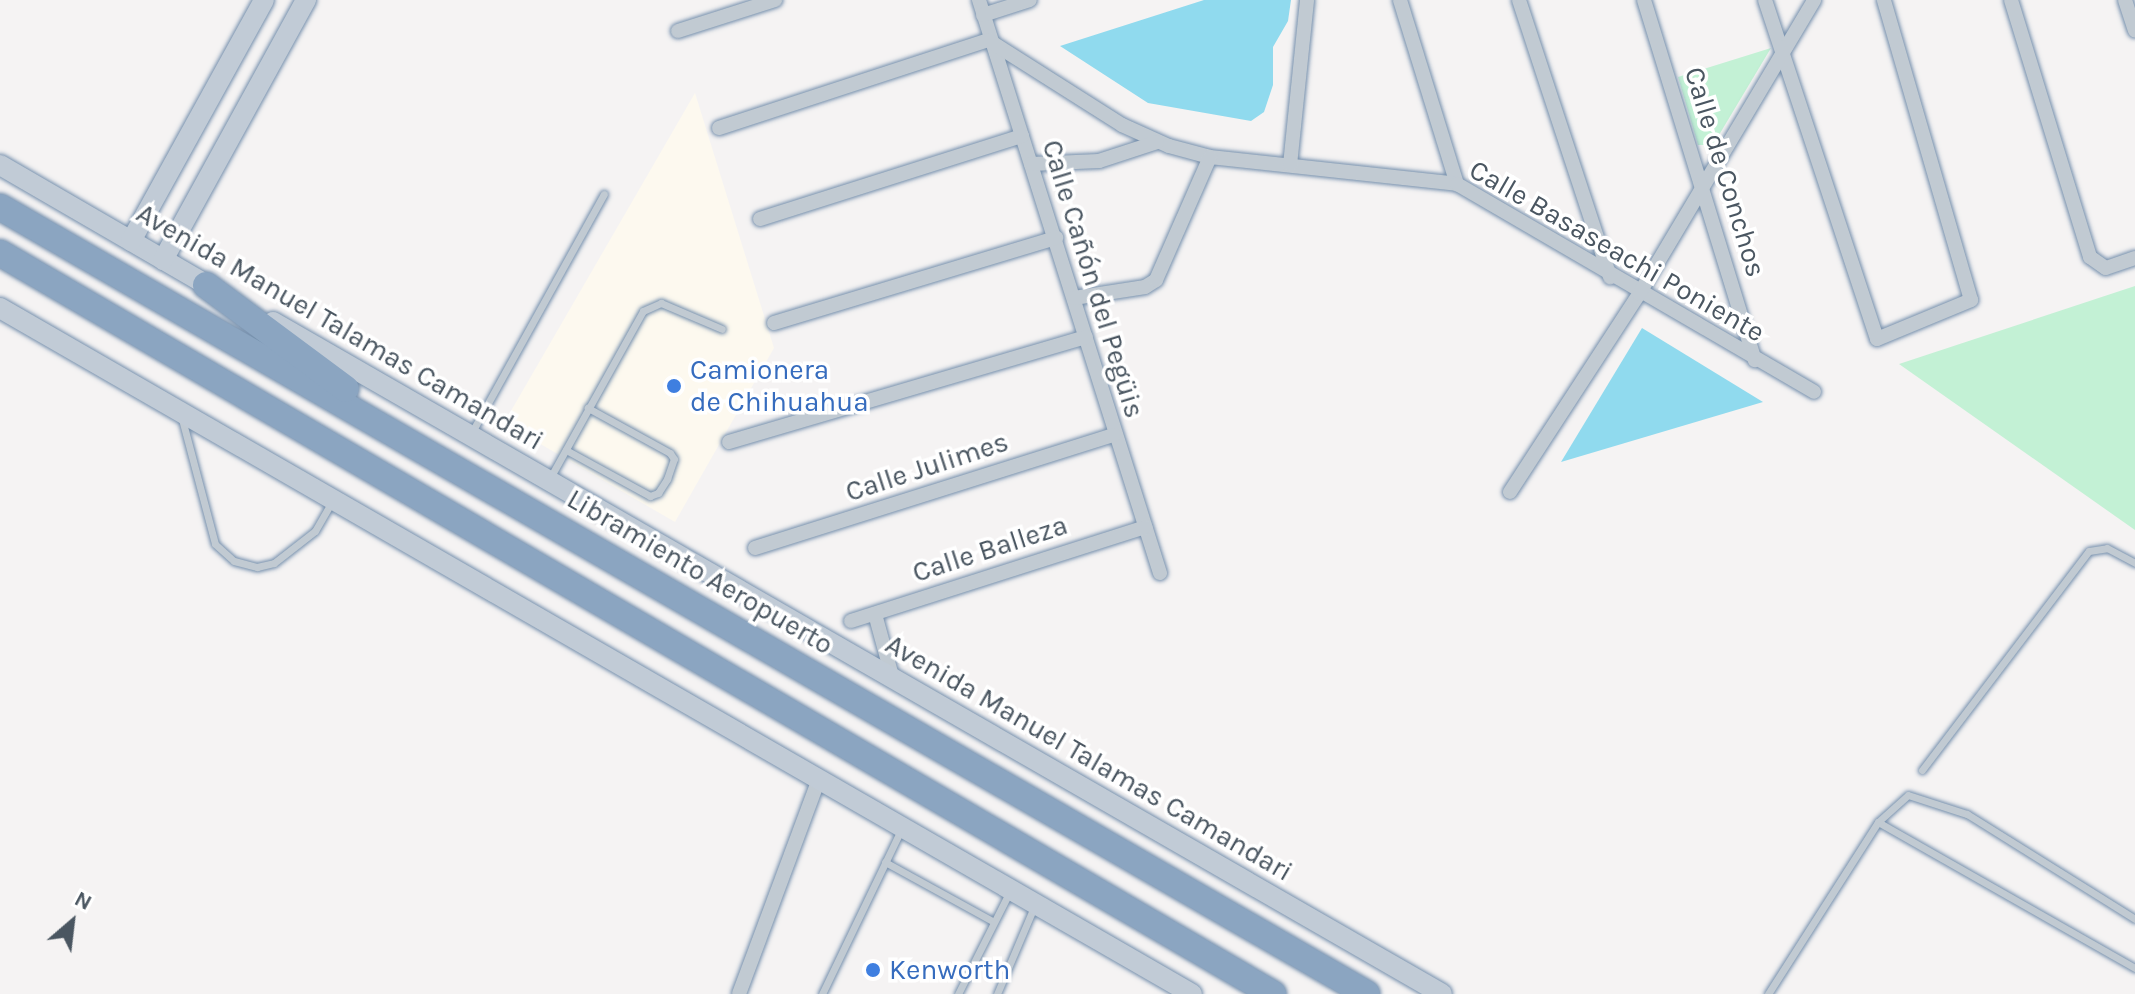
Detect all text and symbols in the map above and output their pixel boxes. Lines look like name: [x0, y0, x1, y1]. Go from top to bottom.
street label: Calle de Conchos: [1677, 63, 1773, 281]
street label: Calle Cañón del Pegüis: [1035, 136, 1151, 422]
street label: Calle Basaseachi Poniente: [1463, 153, 1771, 349]
street label: Avenida Manuel Talamas Camandari: [130, 196, 550, 458]
place label: Camionera de Chihuahua: [690, 353, 869, 419]
marker: Camionera de Chihuahua: [665, 377, 683, 395]
street label: Calle Julimes: [841, 425, 1013, 509]
street label: Libramiento Aeropuerto: [561, 482, 839, 662]
street label: Calle Balleza: [908, 508, 1072, 590]
street label: Avenida Manuel Talamas Camandari: [879, 627, 1299, 889]
north arrow: [32, 882, 112, 962]
text: N: [70, 886, 96, 916]
place label: Kenworth: [889, 953, 1010, 987]
marker: Kenworth: [864, 961, 882, 979]

